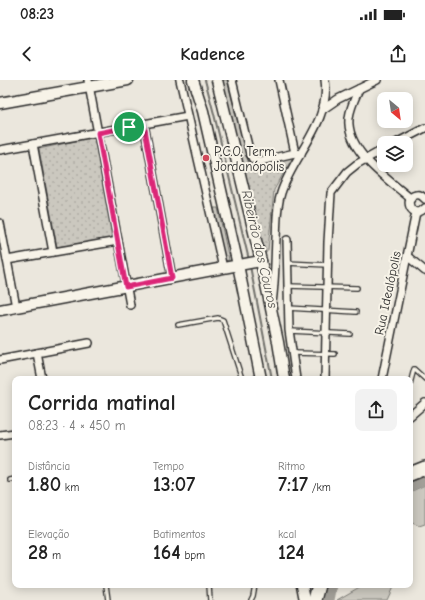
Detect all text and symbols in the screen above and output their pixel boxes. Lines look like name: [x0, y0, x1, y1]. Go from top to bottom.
text: 08:23: [20, 5, 54, 23]
icon: back: [16, 43, 38, 65]
icon: share: [387, 43, 409, 65]
text: Kadence: [180, 44, 245, 65]
north arrow: [377, 92, 413, 128]
map controls: [377, 92, 413, 172]
pin: [112, 110, 146, 144]
icon: arrive: [118, 116, 140, 138]
button: layers: [377, 136, 413, 172]
place label: P.C.O. Term. Jordanópolis: [214, 144, 284, 174]
marker: P.C.O. Term. Jordanópolis: [201, 153, 211, 163]
water label: Ribeirão dos Couros: [238, 188, 281, 310]
street label: Rua Idealópolis: [371, 250, 404, 336]
button: share: [355, 389, 397, 431]
text: Corrida matinal: [28, 390, 176, 416]
text: 08:23 · 4 × 450 m: [28, 418, 126, 433]
text: Distância: [28, 460, 70, 473]
text: Tempo: [153, 460, 184, 473]
text: Ritmo: [278, 460, 305, 473]
text: 1.80: [28, 473, 61, 496]
text: 13:07: [153, 473, 195, 496]
text: 7:17: [278, 473, 308, 496]
text: km: [61, 481, 79, 494]
text: /km: [308, 481, 331, 494]
text: Elevação: [28, 528, 69, 541]
text: Batimentos: [153, 528, 205, 541]
text: kcal: [278, 528, 296, 541]
text: 28: [28, 541, 48, 564]
text: 164: [153, 541, 181, 564]
text: 124: [278, 541, 305, 564]
text: m: [48, 549, 61, 562]
text: bpm: [181, 549, 205, 562]

